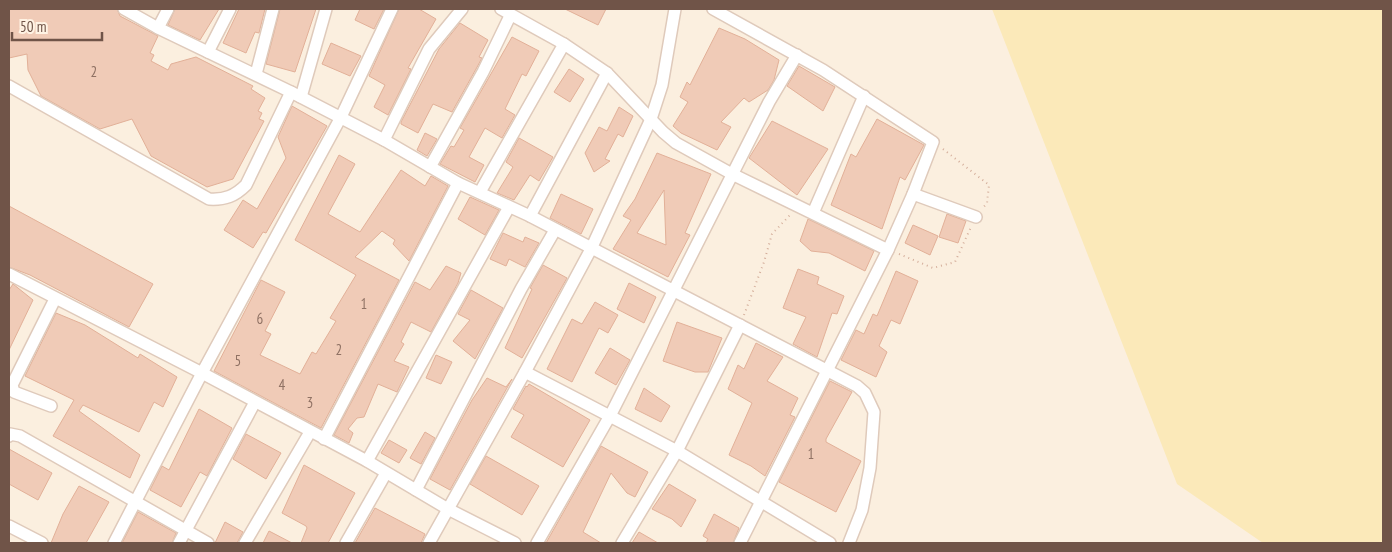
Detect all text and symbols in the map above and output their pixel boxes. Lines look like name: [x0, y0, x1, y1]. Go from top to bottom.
scale bar: [12, 10, 102, 42]
text: 50 m: [20, 17, 46, 36]
house number: 2: [91, 62, 97, 81]
house number: 1: [361, 294, 367, 313]
house number: 6: [257, 309, 264, 328]
house number: 2: [336, 340, 342, 359]
house number: 5: [235, 351, 241, 370]
house number: 4: [279, 375, 286, 394]
house number: 3: [307, 393, 313, 412]
house number: 1: [808, 444, 814, 463]

